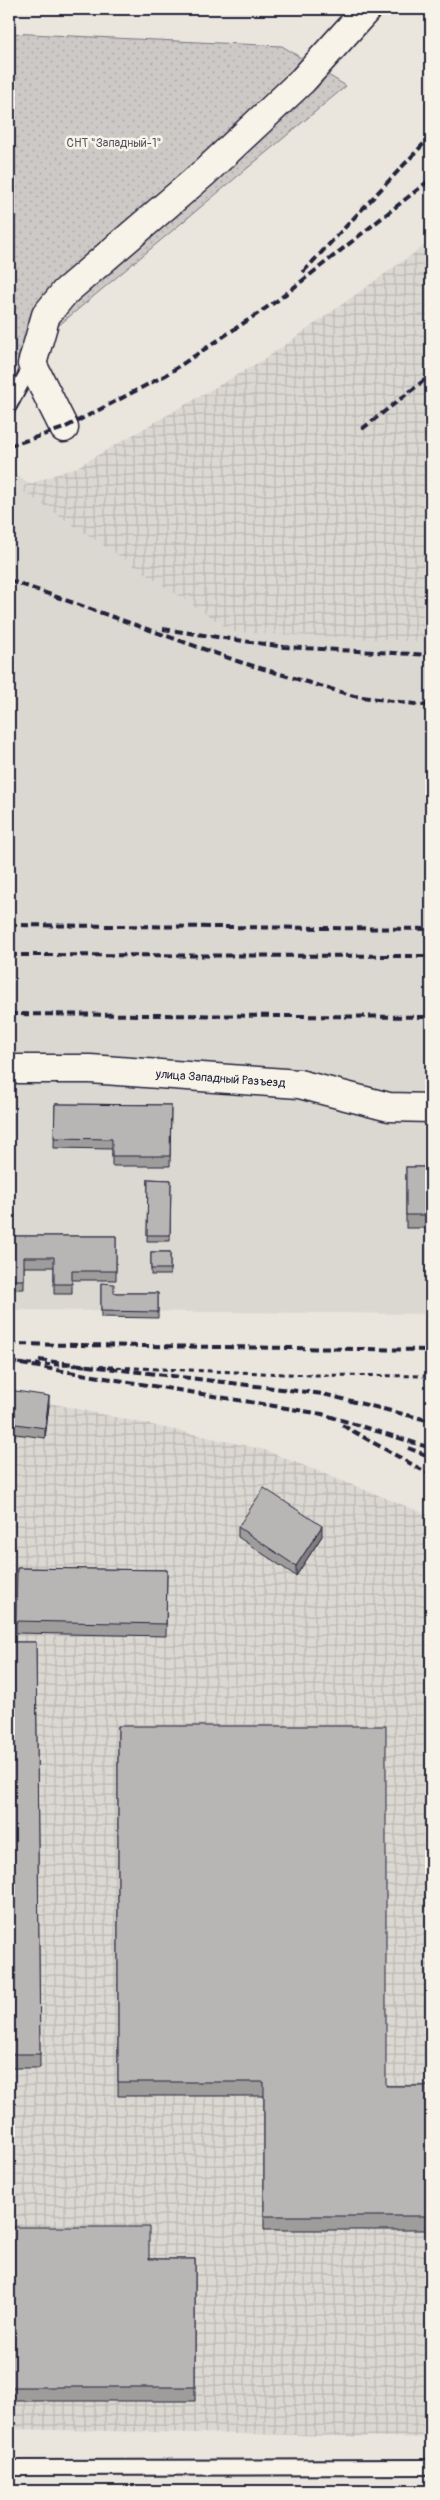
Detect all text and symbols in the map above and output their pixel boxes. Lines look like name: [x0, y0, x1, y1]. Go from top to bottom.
park label: СНТ "Западный-1": [67, 136, 161, 151]
street label: улица Западный Разъезд: [154, 1066, 287, 1091]

